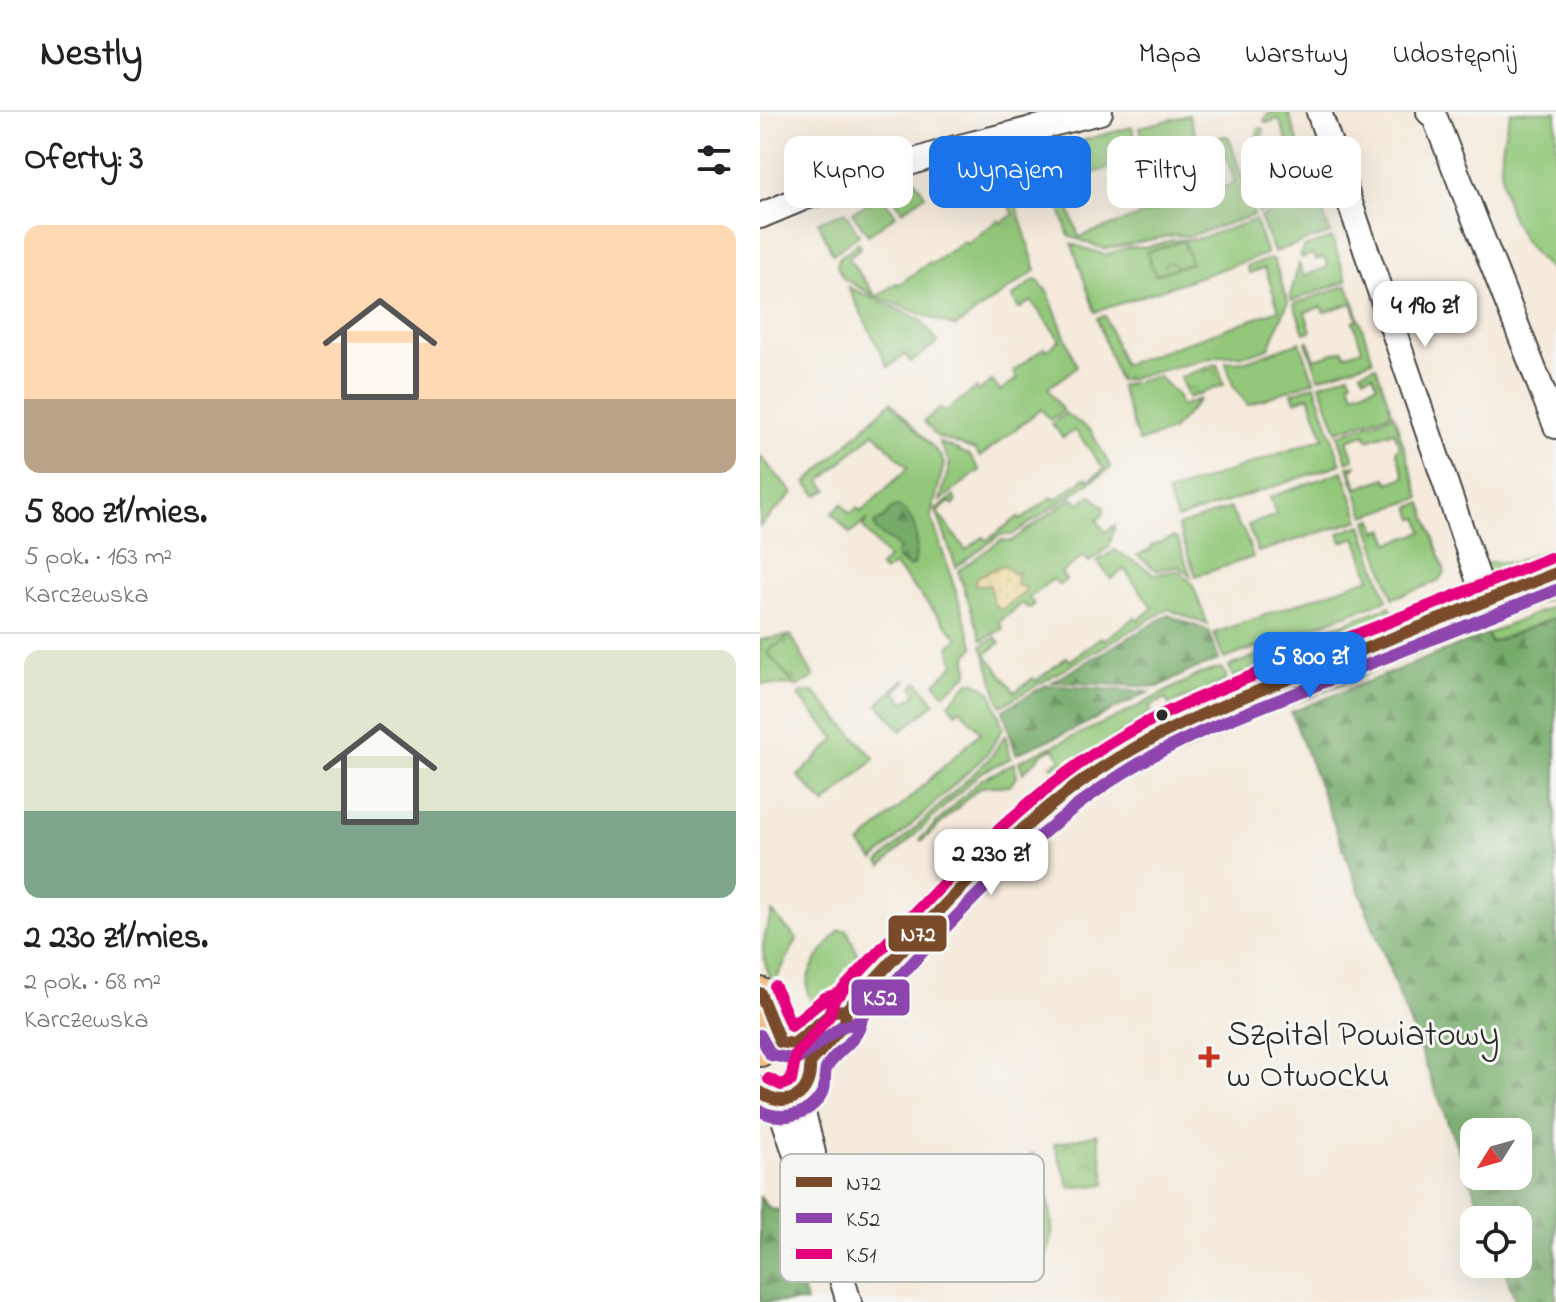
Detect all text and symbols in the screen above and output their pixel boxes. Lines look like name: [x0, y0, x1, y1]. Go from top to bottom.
text: Nestly: [40, 27, 142, 83]
text: Mapa: [1139, 35, 1201, 76]
text: Warstwy: [1245, 35, 1348, 76]
text: Udostępnij: [1392, 35, 1516, 76]
text: Oferty: 3: [24, 135, 144, 185]
chip: Kupno: [784, 136, 913, 208]
chip: Wynajem: [929, 136, 1091, 208]
chip: Filtry: [1107, 136, 1225, 208]
chip: Nowe: [1241, 136, 1361, 208]
icon: filters: [692, 138, 736, 182]
icon: home: [308, 277, 452, 421]
pin: 4 190 zł: [1342, 281, 1508, 349]
text: 4 190 zł: [1391, 288, 1459, 326]
text: 5 800 zł/mies.: [24, 489, 207, 539]
text: 5 pok. · 163 m²: [24, 539, 172, 577]
text: Karczewska: [24, 577, 149, 615]
pin: 5 800 zł: [1227, 632, 1393, 700]
text: 5 800 zł: [1272, 639, 1348, 677]
icon: home: [308, 702, 452, 846]
unlabelled marker: [1154, 707, 1170, 723]
pin: 2 230 zł: [908, 829, 1074, 897]
text: 2 230 zł: [952, 836, 1030, 874]
text: 2 230 zł/mies.: [24, 914, 208, 964]
line badge: N72: [887, 914, 948, 953]
text: N72: [901, 920, 935, 952]
text: 2 pok. · 68 m²: [24, 964, 161, 1002]
line badge: K52: [850, 978, 911, 1017]
text: K52: [863, 984, 897, 1016]
text: Karczewska: [24, 1002, 149, 1040]
place label: Szpital Powiatowy w Otwocku: [1227, 1010, 1499, 1104]
marker: Szpital Powiatowy w Otwocku: [1198, 1046, 1220, 1068]
north arrow: [1460, 1118, 1532, 1190]
map controls: [1460, 1118, 1532, 1278]
legend: [780, 1154, 1044, 1282]
text: N72: [846, 1169, 881, 1201]
text: K52: [846, 1205, 880, 1237]
button: locate: [1460, 1206, 1532, 1278]
text: K51: [846, 1241, 876, 1273]

